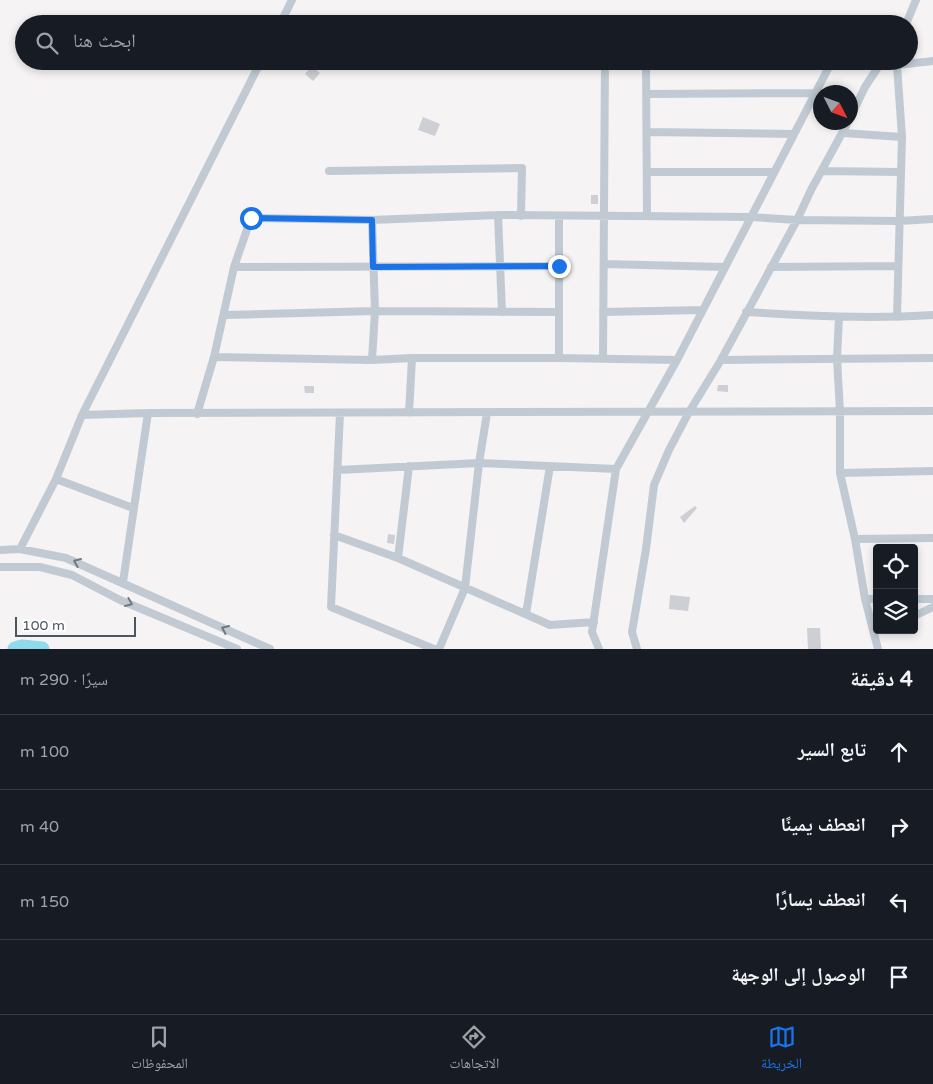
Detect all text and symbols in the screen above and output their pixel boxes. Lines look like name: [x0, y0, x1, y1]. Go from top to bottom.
search box: [15, 15, 918, 70]
icon: search: [33, 29, 61, 57]
text: ابحث هنا: [73, 30, 136, 52]
north arrow: [813, 85, 858, 130]
route start: [240, 207, 263, 230]
route end: [548, 255, 571, 278]
map controls: [873, 544, 918, 634]
button: locate: [873, 544, 918, 589]
one-way arrow: [73, 558, 82, 569]
button: layers: [873, 589, 918, 634]
one-way arrow: [124, 597, 133, 608]
scale bar: [15, 614, 136, 637]
text: 100 m: [22, 617, 65, 634]
one-way arrow: [221, 625, 230, 635]
text: 4 دقيقة: [850, 667, 913, 692]
text: سيرًا · 290 m: [20, 670, 108, 690]
icon: ahead: [885, 738, 913, 766]
text: تابع السير: [798, 739, 866, 761]
text: 100 m: [20, 742, 69, 762]
icon: right: [885, 813, 913, 841]
text: انعطف يمينًا: [780, 814, 866, 836]
text: 40 m: [20, 817, 59, 837]
icon: left: [885, 888, 913, 916]
text: انعطف يسارًا: [775, 889, 866, 911]
text: 150 m: [20, 892, 69, 912]
icon: arrive: [885, 963, 913, 991]
text: الوصول إلى الوجهة: [731, 964, 866, 986]
tab: المحفوظات: [131, 1023, 188, 1077]
tab: الاتجاهات: [450, 1023, 499, 1077]
tab: الخريطة: [761, 1023, 802, 1077]

